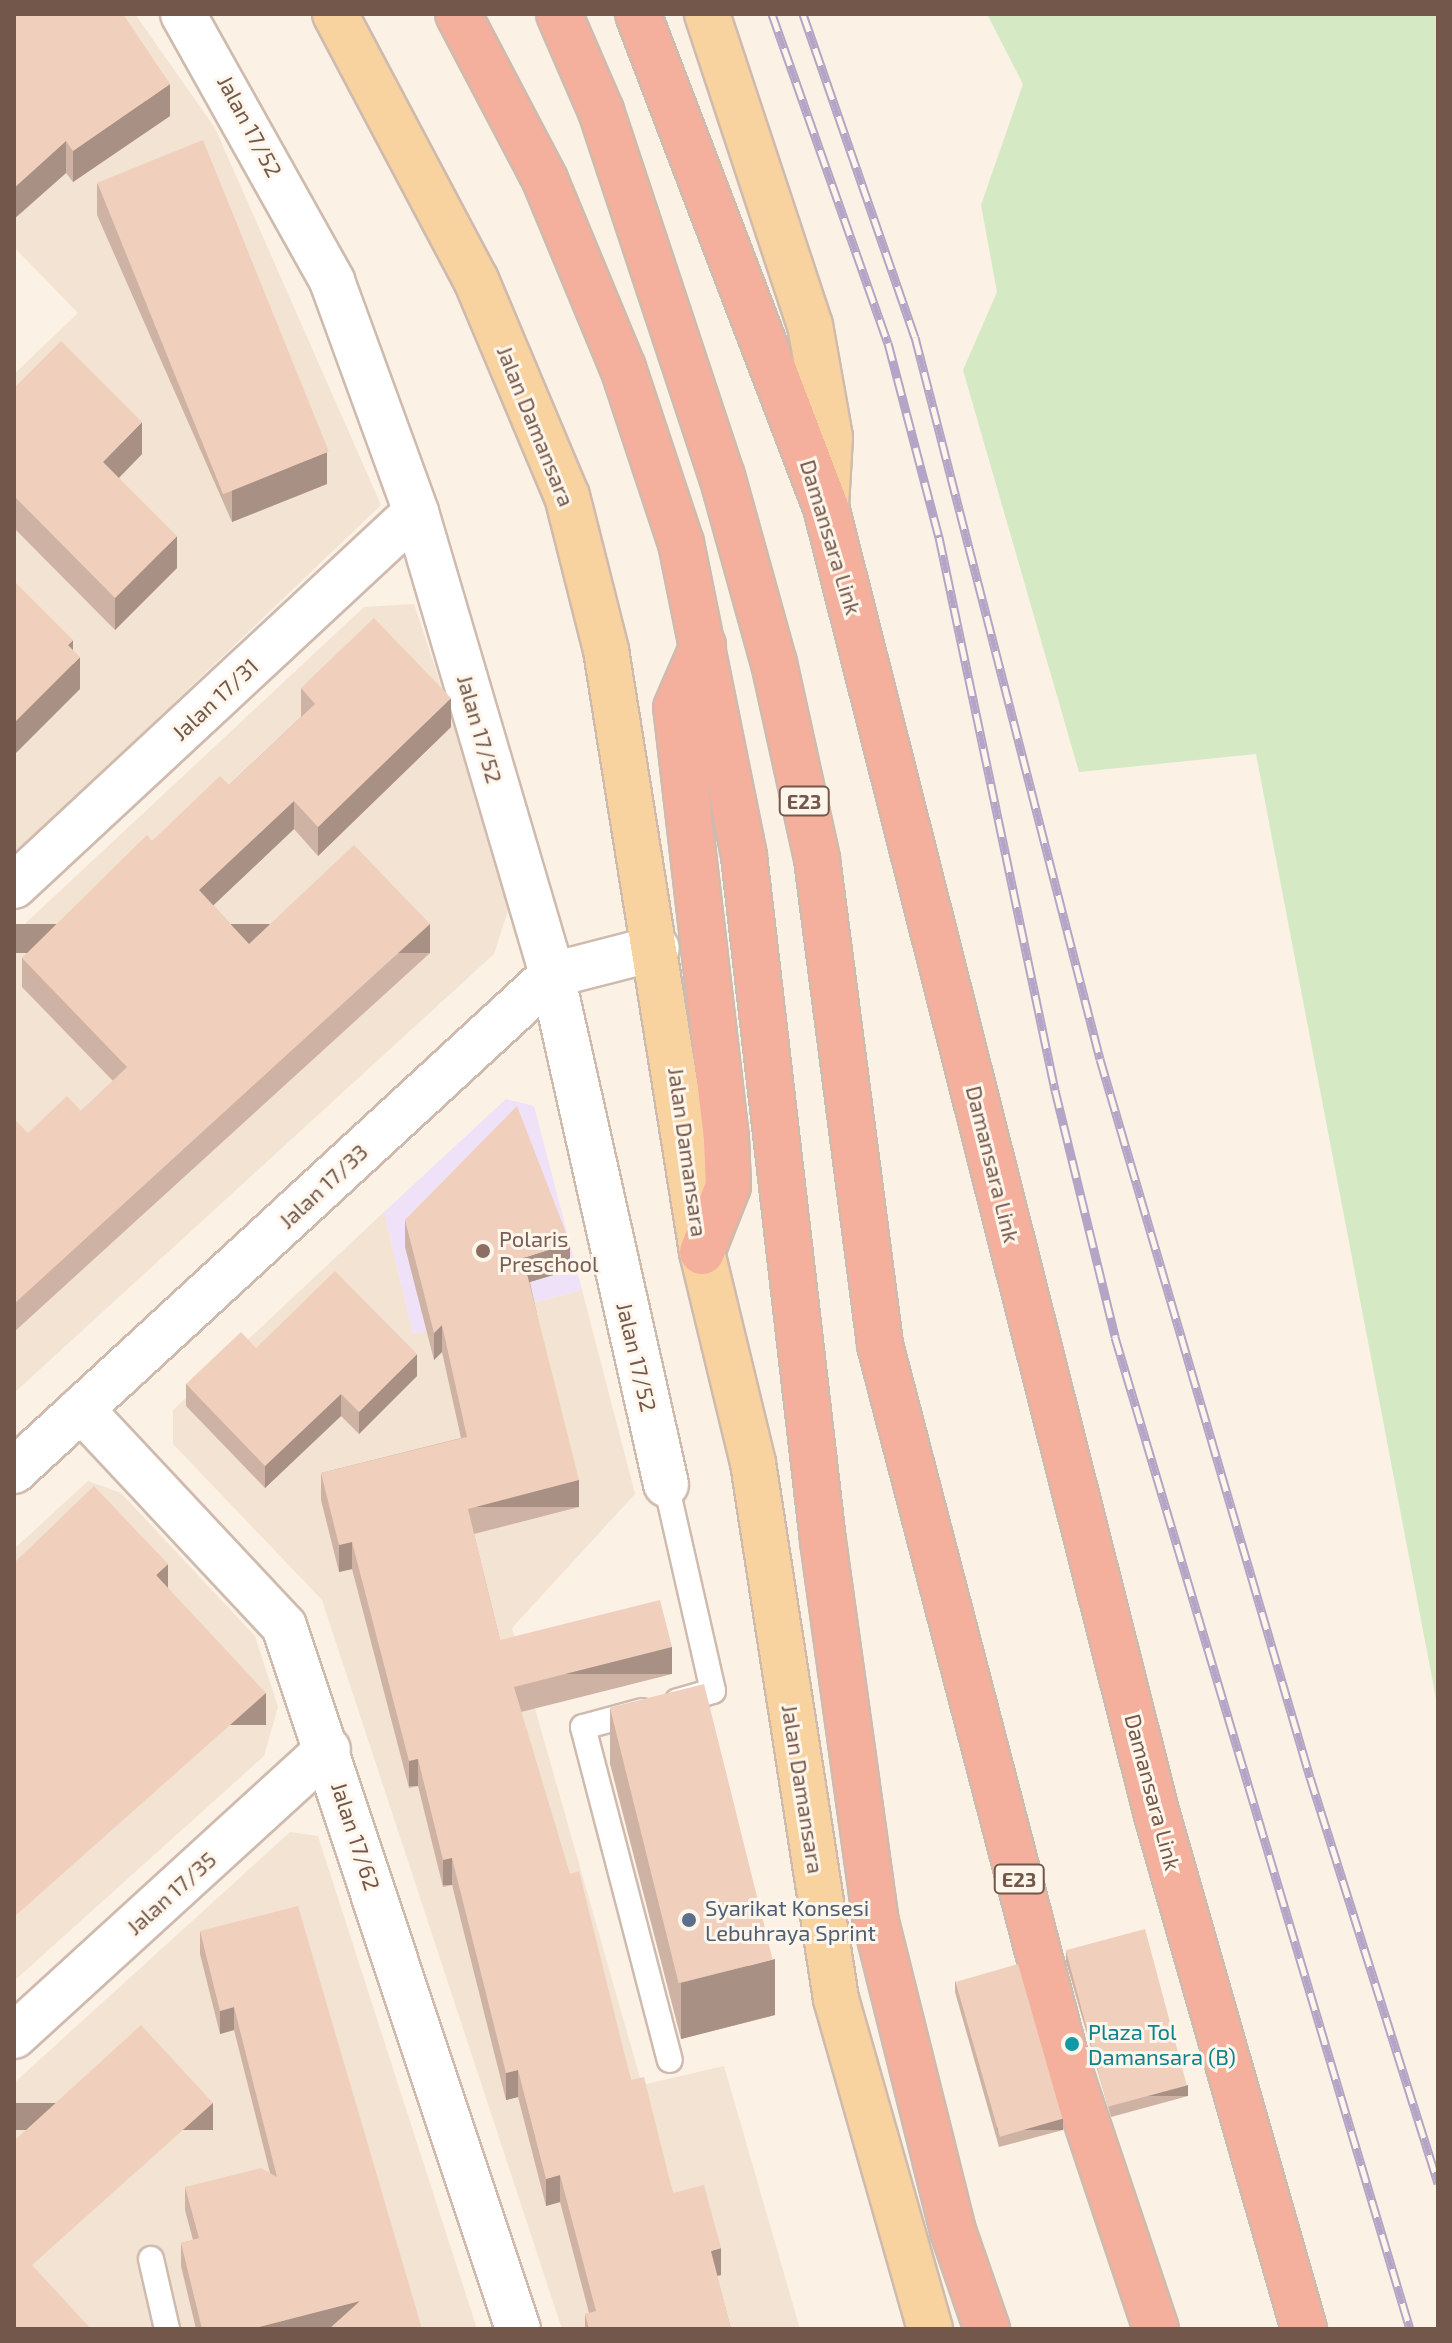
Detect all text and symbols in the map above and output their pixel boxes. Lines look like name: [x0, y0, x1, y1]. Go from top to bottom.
street label: Jalan 17/52: [212, 71, 288, 181]
street label: Jalan Damansara: [492, 342, 580, 510]
street label: Damansara Link: [795, 456, 867, 618]
street label: Jalan 17/31: [166, 652, 264, 746]
street label: Jalan 17/52: [452, 672, 508, 786]
road number: E23: [778, 785, 830, 817]
street label: Jalan Damansara: [663, 1066, 713, 1238]
street label: Damansara Link: [961, 1083, 1025, 1245]
street label: Jalan 17/33: [273, 1138, 373, 1234]
place label: Polaris Preschool: [499, 1225, 599, 1276]
marker: Polaris Preschool: [474, 1242, 492, 1260]
street label: Jalan 17/52: [612, 1300, 662, 1414]
street label: Jalan Damansara: [777, 1703, 829, 1875]
street label: Damansara Link: [1119, 1711, 1187, 1873]
street label: Jalan 17/62: [326, 1779, 386, 1893]
street label: Jalan 17/35: [121, 1846, 221, 1940]
road number: E23: [993, 1863, 1045, 1895]
place label: Syarikat Konsesi Lebuhraya Sprint: [705, 1894, 876, 1946]
marker: Syarikat Konsesi Lebuhraya Sprint: [680, 1911, 698, 1929]
place label: Plaza Tol Damansara (B): [1088, 2018, 1236, 2070]
marker: Plaza Tol Damansara (B): [1063, 2035, 1081, 2053]

